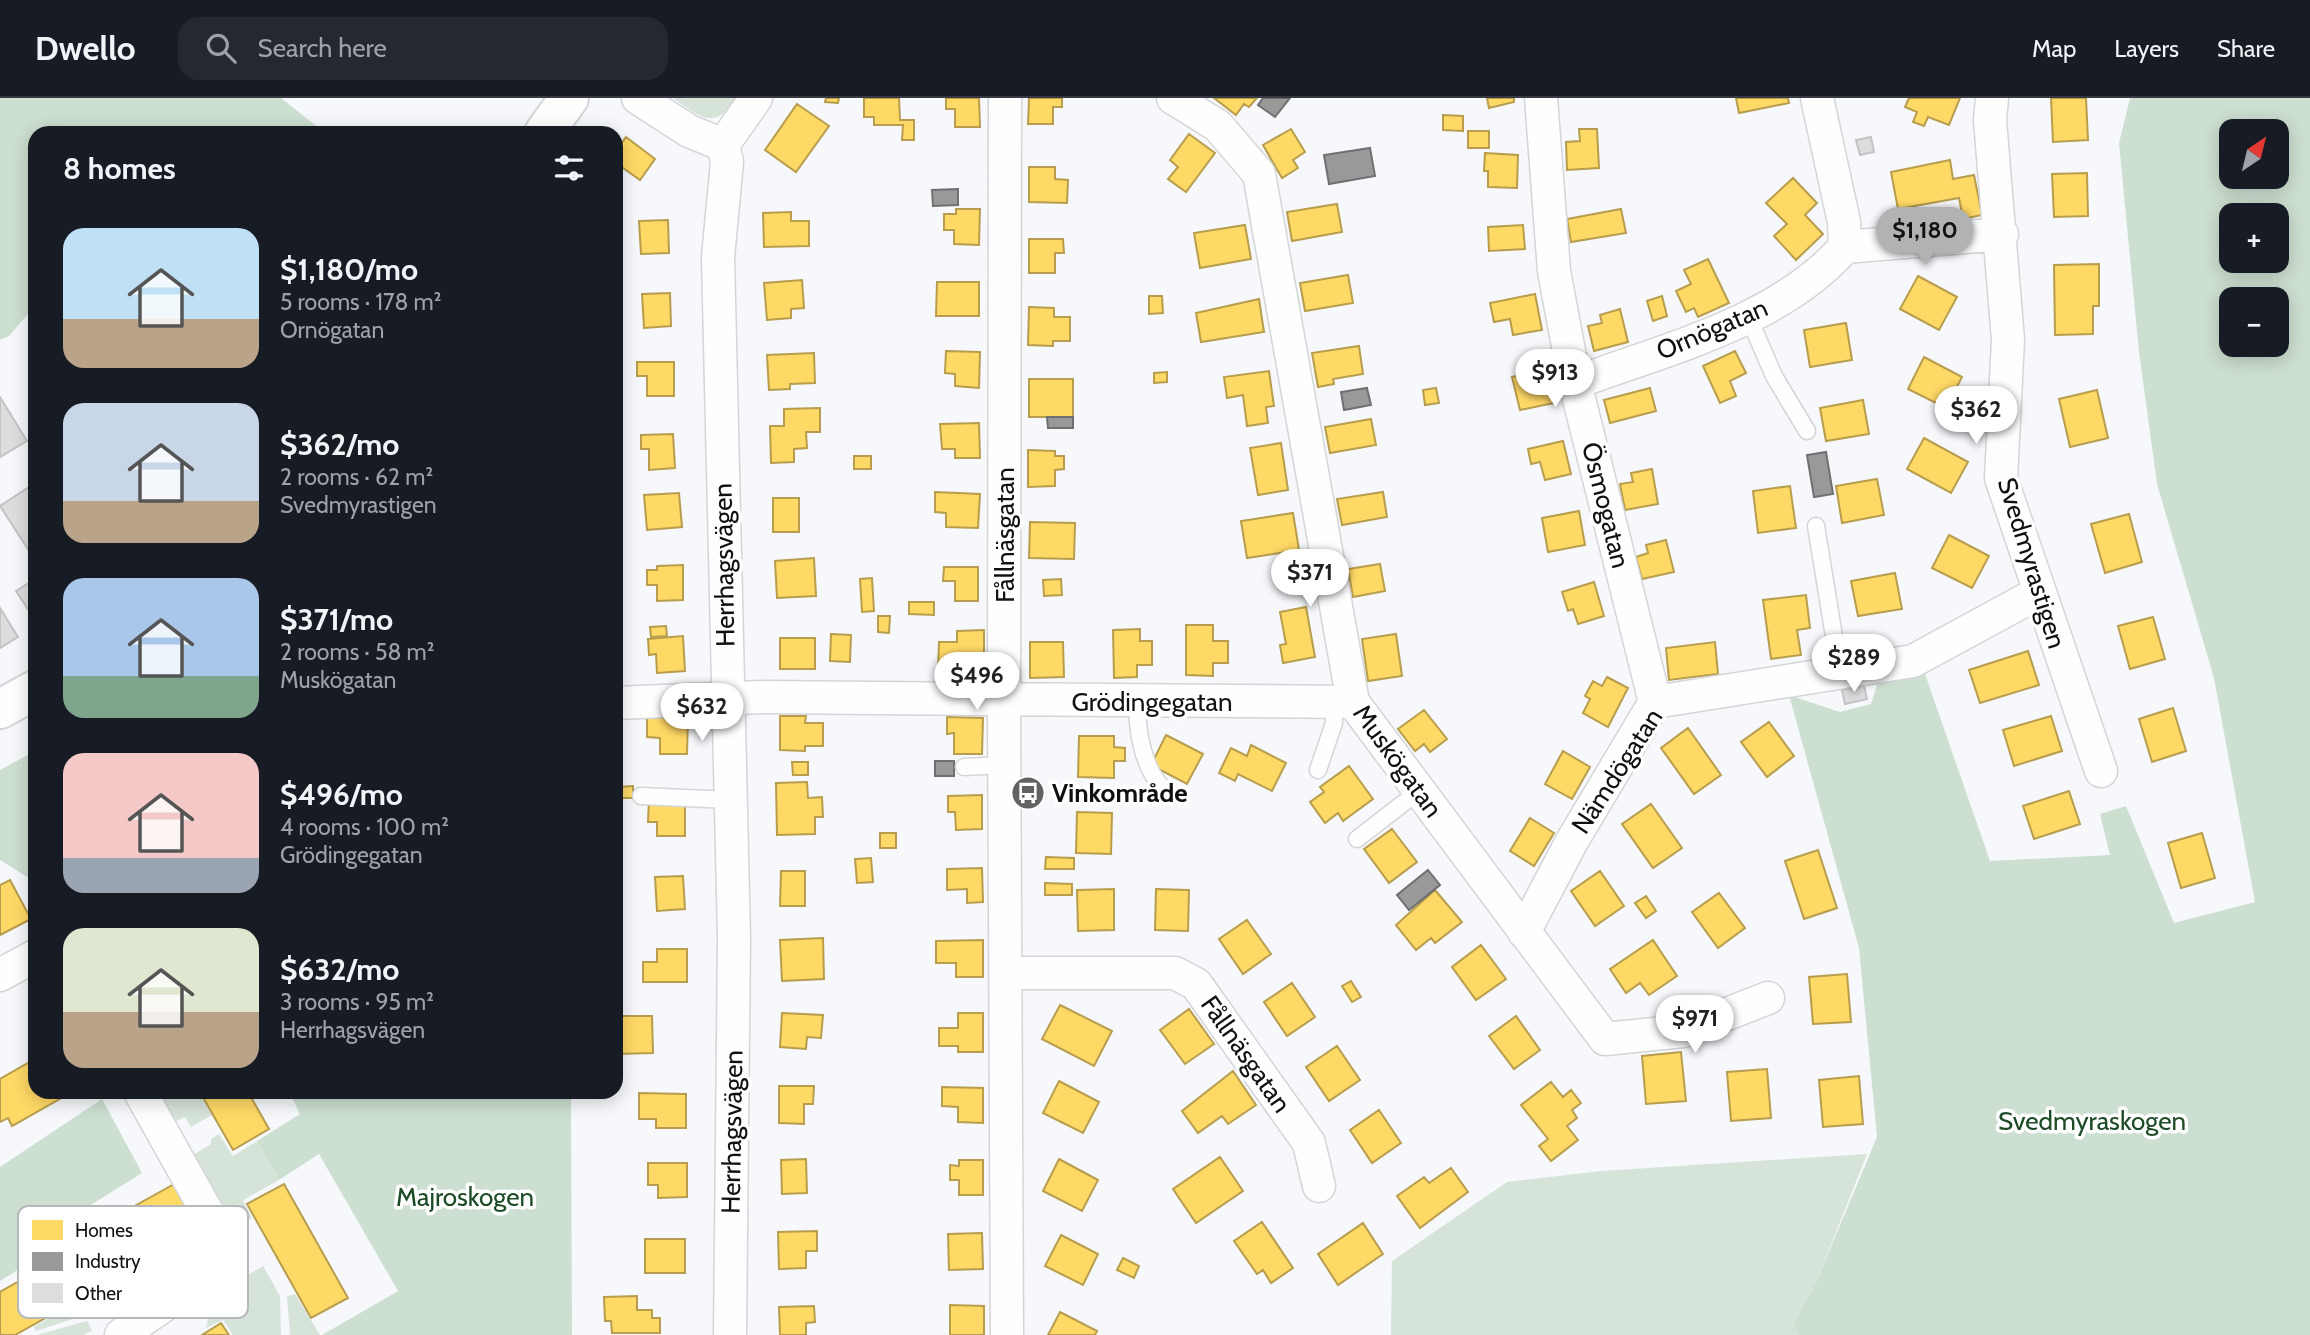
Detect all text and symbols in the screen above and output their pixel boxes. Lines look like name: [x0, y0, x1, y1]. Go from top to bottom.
search box: [178, 17, 668, 80]
text: Dwello: [35, 28, 136, 68]
icon: search: [202, 29, 240, 67]
text: Search here: [258, 32, 387, 64]
text: Map: [2032, 34, 2076, 63]
text: Layers: [2114, 34, 2179, 63]
text: Share: [2217, 34, 2275, 63]
north arrow: [2219, 119, 2289, 189]
map controls: [2219, 119, 2289, 357]
icon: filters: [550, 149, 588, 187]
text: 8 homes: [63, 150, 176, 187]
button: +: [2219, 203, 2289, 273]
pin: $1,180: [1868, 208, 1982, 267]
text: $1,180: [1892, 216, 1958, 244]
text: $1,180/mo: [280, 251, 418, 288]
icon: home: [119, 256, 203, 340]
button: −: [2219, 287, 2289, 357]
text: 5 rooms · 178 m²: [280, 288, 441, 316]
street label: Ornögatan: [1652, 291, 1772, 367]
text: Ornögatan: [280, 316, 384, 344]
pin: $913: [1514, 350, 1596, 409]
text: $913: [1531, 358, 1579, 386]
pin: $362: [1935, 386, 2017, 446]
text: $362: [1951, 395, 2001, 423]
text: $362/mo: [280, 426, 399, 463]
icon: home: [119, 431, 203, 515]
street label: Ösmogatan: [1575, 439, 1637, 571]
text: 2 rooms · 62 m²: [280, 463, 433, 491]
street label: Fållnäsgatan: [989, 467, 1021, 603]
street label: Svedmyrastigen: [1991, 474, 2073, 652]
street label: Herrhagsvägen: [707, 483, 741, 647]
text: Svedmyrastigen: [280, 491, 437, 519]
pin: $371: [1269, 550, 1351, 609]
text: $371: [1287, 558, 1333, 586]
text: $371/mo: [280, 601, 393, 638]
icon: home: [119, 606, 203, 690]
pin: $289: [1813, 634, 1895, 694]
text: 2 rooms · 58 m²: [280, 638, 434, 666]
text: $289: [1828, 643, 1880, 671]
pin: $496: [936, 652, 1018, 712]
text: $496: [950, 661, 1004, 689]
text: Muskögatan: [280, 666, 396, 694]
pin: $632: [661, 684, 743, 743]
street label: Grödingegatan: [1071, 686, 1233, 718]
text: $632: [677, 692, 727, 720]
street label: Muskögatan: [1346, 698, 1450, 824]
street label: Nämdögatan: [1565, 702, 1669, 840]
bus stop icon: Vinkområde: [1009, 774, 1047, 812]
text: $496/mo: [280, 776, 403, 813]
place label: Vinkområde: [1052, 777, 1188, 809]
icon: home: [119, 781, 203, 865]
text: 4 rooms · 100 m²: [280, 813, 449, 841]
text: Grödingegatan: [280, 841, 423, 869]
text: $632/mo: [280, 951, 399, 988]
icon: home: [119, 956, 203, 1040]
text: 3 rooms · 95 m²: [280, 988, 434, 1016]
street label: Fållnäsgatan: [1194, 989, 1298, 1119]
pin: $971: [1654, 996, 1736, 1055]
text: $971: [1672, 1004, 1718, 1032]
text: Herrhagsvägen: [280, 1016, 425, 1044]
street label: Herrhagsvägen: [715, 1050, 749, 1214]
park label: Svedmyraskogen: [1998, 1105, 2186, 1137]
park label: Majroskogen: [396, 1181, 534, 1213]
legend: [18, 1206, 248, 1318]
text: Homes: [75, 1219, 133, 1242]
text: Industry: [75, 1250, 141, 1273]
text: Other: [75, 1282, 122, 1305]

